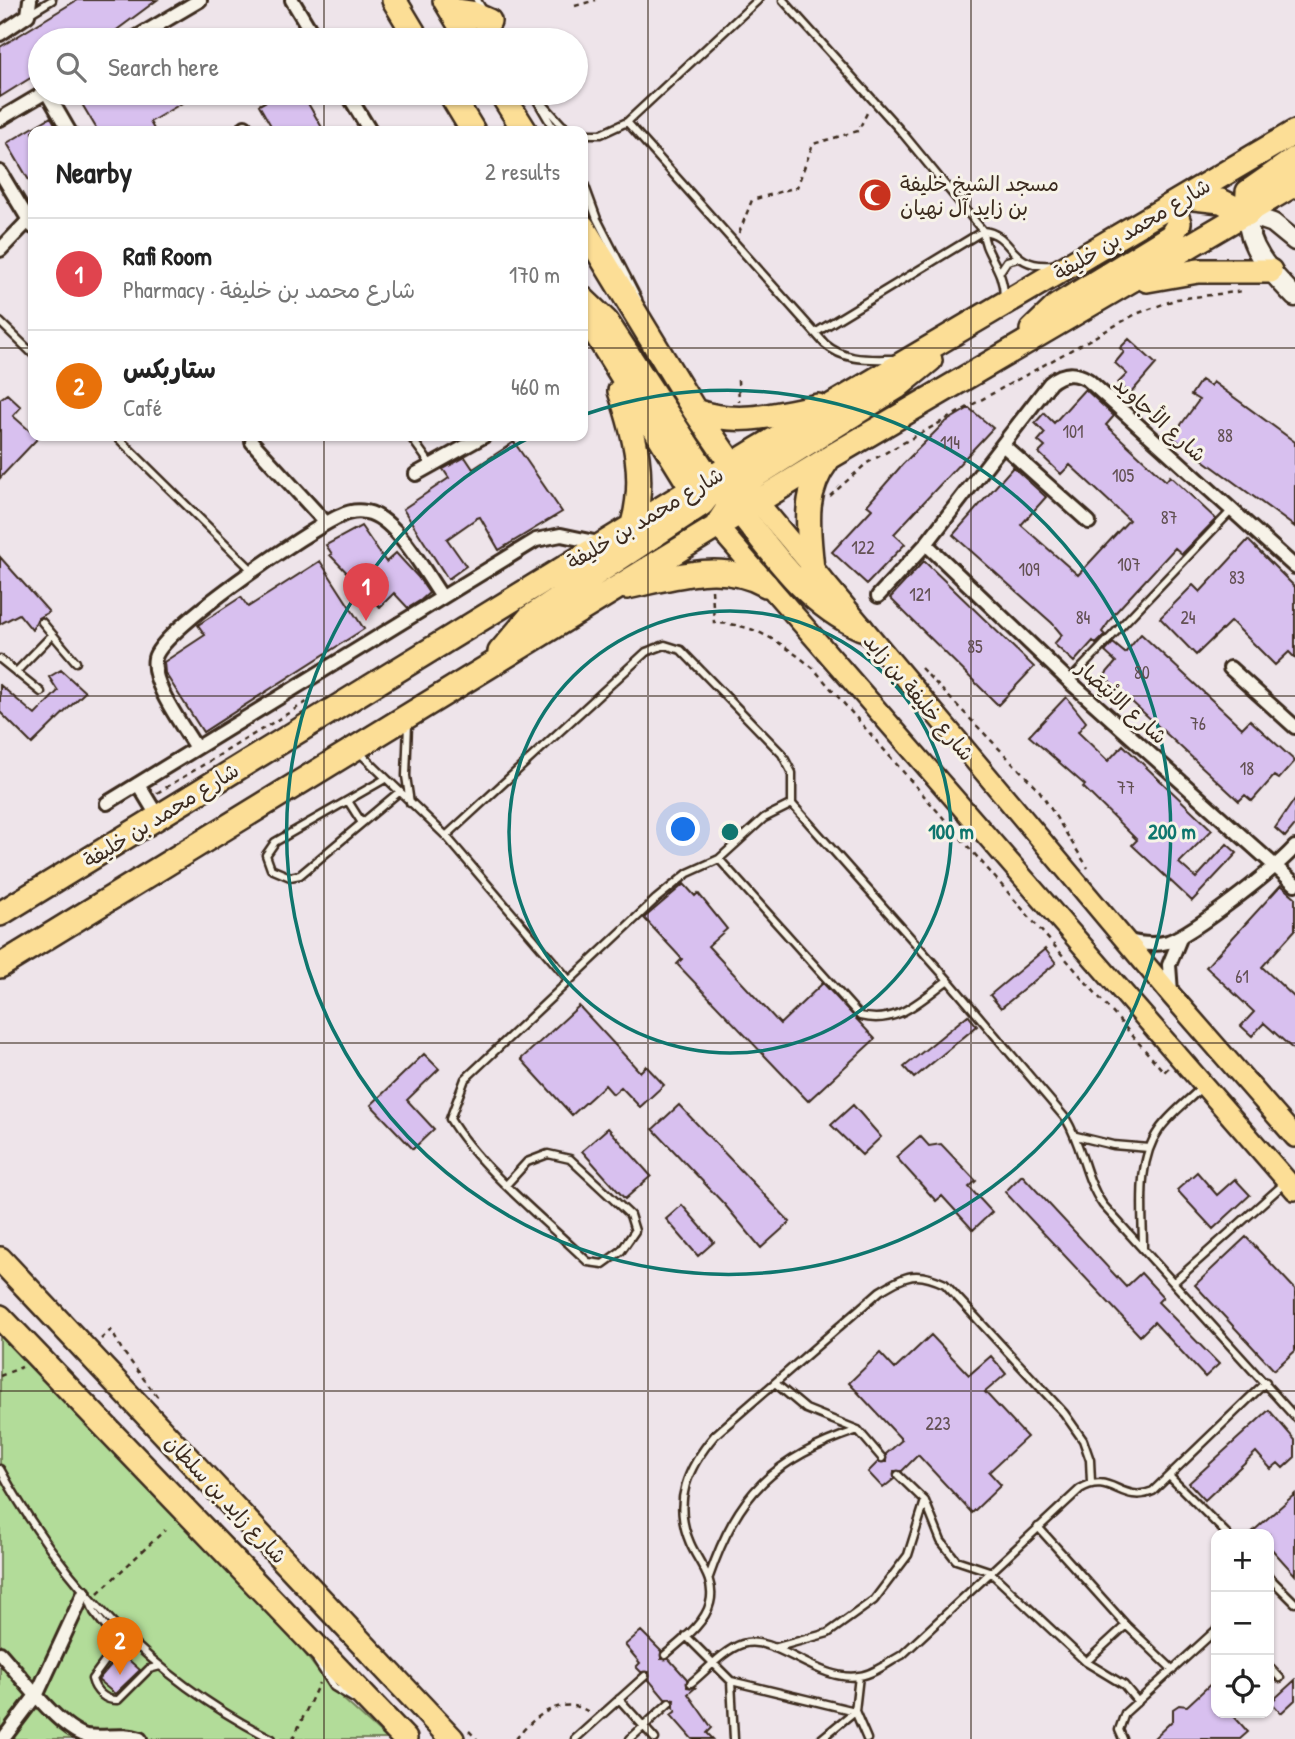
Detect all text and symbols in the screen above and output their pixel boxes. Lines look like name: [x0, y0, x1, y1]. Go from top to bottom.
search box: [28, 28, 588, 105]
icon: search: [52, 48, 90, 86]
text: Search here: [108, 49, 219, 84]
text: Nearby: [56, 152, 132, 192]
text: 2 results: [485, 156, 560, 187]
place label: مسجد الشيخ خليفة بن زايد آل نهيان: [900, 169, 1059, 222]
street label: شارع محمد بن خليفة: [1048, 171, 1216, 288]
mosque icon: مسجد الشيخ خليفة بن زايد آل نهيان: [856, 176, 894, 214]
text: Rafi Room: [123, 238, 212, 273]
text: 1: [75, 259, 83, 290]
text: 170 m: [509, 259, 560, 290]
text: Pharmacy · شارع محمد بن خليفة: [123, 274, 415, 305]
text: ستاربكس: [123, 351, 216, 386]
street label: شارع الأجاويد: [1107, 369, 1213, 469]
text: 2: [74, 371, 84, 402]
text: 460 m: [511, 371, 560, 402]
text: Café: [123, 392, 162, 423]
house number: 101: [1062, 419, 1084, 444]
house number: 88: [1217, 423, 1233, 448]
house number: 114: [940, 430, 960, 455]
street label: شارع محمد بن خليفة: [561, 460, 729, 577]
house number: 105: [1112, 463, 1134, 488]
house number: 87: [1161, 505, 1177, 530]
house number: 122: [851, 535, 875, 560]
house number: 107: [1117, 552, 1141, 577]
house number: 109: [1018, 557, 1040, 582]
pin: 1: [343, 563, 389, 621]
house number: 83: [1229, 565, 1245, 590]
house number: 121: [909, 582, 931, 607]
house number: 84: [1076, 605, 1091, 630]
house number: 24: [1180, 605, 1196, 630]
street label: شارع خليفة بن زايد: [856, 627, 981, 768]
house number: 85: [967, 634, 983, 659]
street label: شارع الانْتِصَار: [1069, 653, 1174, 751]
house number: 80: [1134, 660, 1150, 685]
house number: 76: [1190, 711, 1206, 736]
street label: شارع محمد بن خليفة: [78, 755, 245, 875]
house number: 18: [1240, 756, 1254, 781]
house number: 77: [1117, 775, 1135, 800]
your location: [666, 812, 700, 846]
text: 100 m: [928, 817, 974, 846]
text: 200 m: [1148, 817, 1196, 846]
centre of rings: [718, 820, 742, 844]
house number: 61: [1235, 964, 1249, 989]
house number: 223: [926, 1411, 950, 1436]
street label: شارع زايد بن سلطان: [158, 1428, 293, 1571]
map controls: [1211, 1529, 1274, 1718]
button: +: [1211, 1529, 1274, 1592]
button: −: [1211, 1592, 1274, 1655]
pin: 2: [97, 1617, 143, 1675]
button: locate: [1211, 1655, 1274, 1718]

